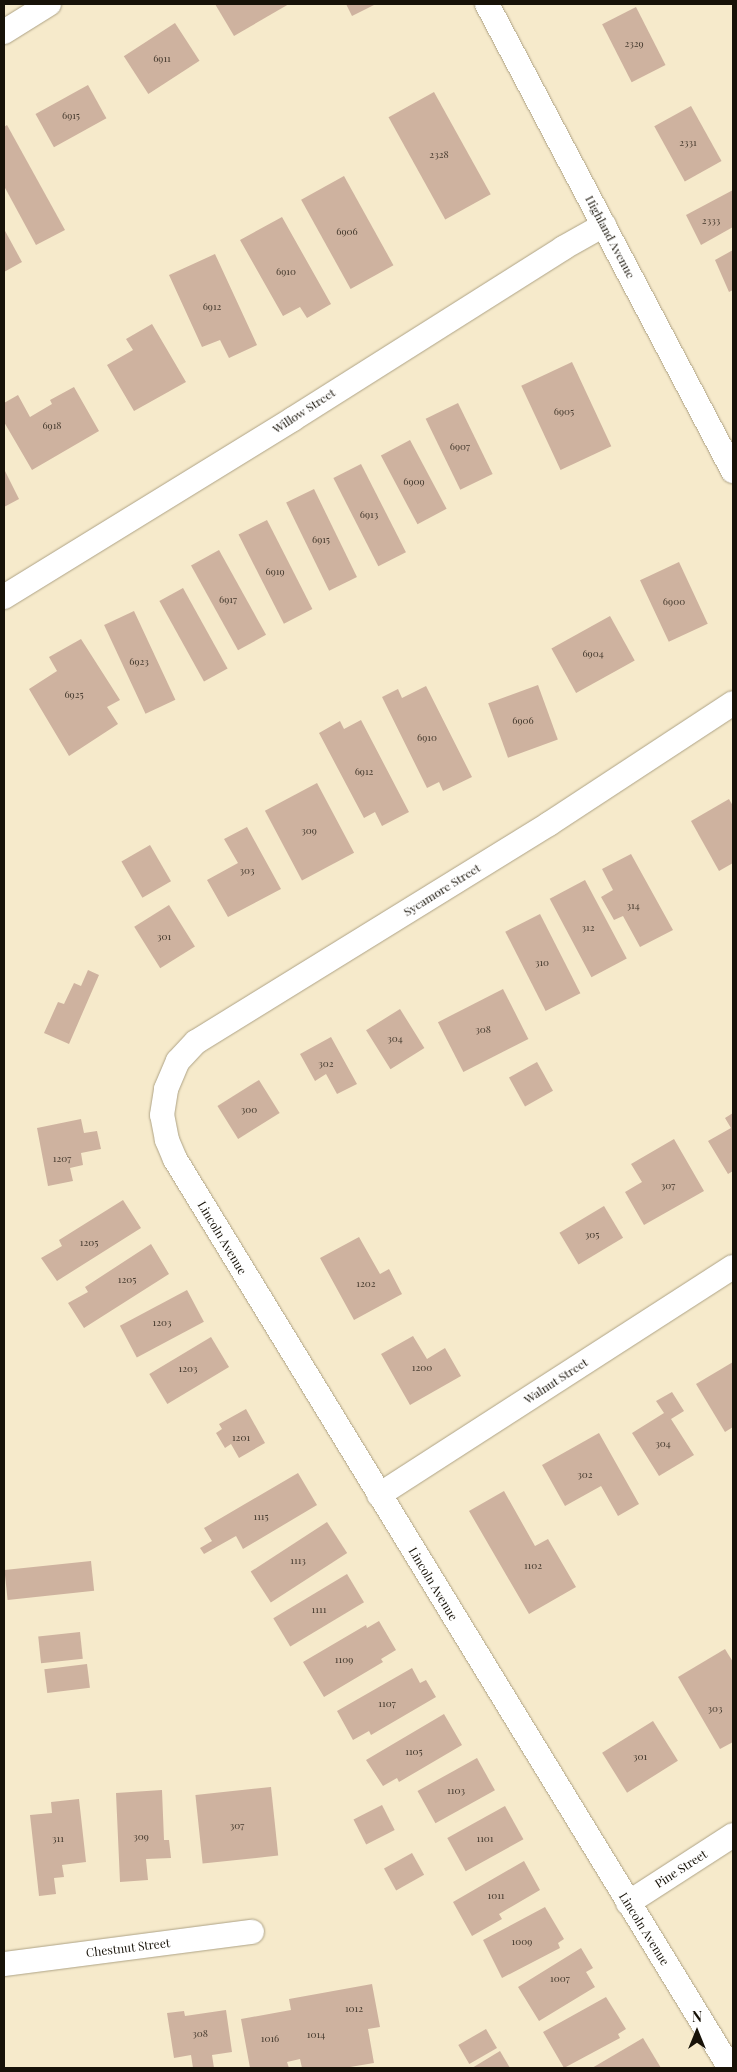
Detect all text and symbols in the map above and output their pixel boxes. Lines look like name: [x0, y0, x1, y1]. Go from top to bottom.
house number: 2329: [624, 38, 644, 50]
house number: 6911: [153, 53, 171, 65]
house number: 6915: [62, 110, 80, 122]
house number: 2331: [679, 137, 697, 149]
house number: 2328: [429, 149, 449, 161]
street label: Highland Avenue: [582, 193, 638, 281]
house number: 2333: [702, 215, 720, 227]
house number: 6906: [336, 226, 358, 238]
house number: 6910: [276, 266, 296, 278]
house number: 6912: [203, 301, 221, 313]
street label: Willow Street: [270, 385, 338, 437]
house number: 6905: [554, 406, 574, 418]
house number: 6918: [42, 420, 62, 432]
house number: 6907: [450, 441, 470, 453]
house number: 6909: [403, 476, 425, 488]
house number: 6913: [360, 509, 378, 521]
house number: 6915: [312, 534, 330, 546]
house number: 6919: [265, 566, 285, 578]
house number: 6917: [219, 594, 237, 606]
house number: 6900: [663, 596, 685, 608]
house number: 6904: [582, 648, 604, 660]
house number: 6923: [129, 656, 149, 668]
house number: 6925: [64, 689, 84, 701]
house number: 6906: [512, 715, 534, 727]
house number: 6910: [417, 732, 437, 744]
house number: 6912: [355, 766, 373, 778]
house number: 309: [301, 825, 317, 837]
street label: Sycamore Street: [401, 861, 483, 919]
house number: 303: [239, 865, 255, 877]
house number: 314: [626, 900, 640, 912]
house number: 312: [582, 922, 594, 934]
house number: 301: [157, 931, 171, 943]
house number: 310: [535, 957, 549, 969]
house number: 308: [475, 1024, 491, 1036]
house number: 304: [387, 1033, 403, 1045]
house number: 302: [318, 1058, 334, 1070]
house number: 300: [241, 1104, 257, 1116]
house number: 1207: [53, 1153, 71, 1165]
house number: 307: [661, 1180, 675, 1192]
street label: Lincoln Avenue: [194, 1199, 250, 1277]
house number: 305: [585, 1229, 599, 1241]
house number: 1205: [80, 1237, 98, 1249]
house number: 1205: [118, 1274, 136, 1286]
house number: 1202: [356, 1278, 376, 1290]
house number: 1203: [153, 1317, 171, 1329]
street label: Walnut Street: [521, 1355, 591, 1407]
house number: 1200: [412, 1362, 432, 1374]
house number: 1203: [179, 1363, 197, 1375]
house number: 1201: [232, 1432, 250, 1444]
house number: 304: [655, 1438, 671, 1450]
house number: 302: [577, 1469, 593, 1481]
house number: 1115: [253, 1511, 269, 1523]
street label: Lincoln Avenue: [405, 1545, 461, 1623]
house number: 1113: [290, 1555, 306, 1567]
house number: 1102: [524, 1560, 542, 1572]
house number: 1111: [312, 1604, 326, 1616]
house number: 1109: [335, 1654, 353, 1666]
house number: 1107: [378, 1698, 396, 1710]
house number: 303: [707, 1703, 723, 1715]
house number: 1105: [405, 1746, 423, 1758]
house number: 301: [633, 1751, 647, 1763]
house number: 1103: [447, 1785, 465, 1797]
house number: 307: [230, 1820, 244, 1832]
house number: 309: [133, 1831, 149, 1843]
house number: 311: [52, 1833, 64, 1845]
house number: 1101: [476, 1833, 494, 1845]
street label: Pine Street: [652, 1847, 710, 1891]
house number: 1011: [487, 1890, 505, 1902]
street label: Lincoln Avenue: [616, 1890, 672, 1968]
street label: Chestnut Street: [85, 1936, 171, 1960]
house number: 1009: [512, 1936, 532, 1948]
house number: 1007: [550, 1973, 570, 1985]
house number: 1012: [345, 2003, 363, 2015]
north arrow: [672, 2007, 722, 2057]
text: N: [692, 2007, 702, 2026]
house number: 308: [192, 2028, 208, 2040]
house number: 1014: [307, 2029, 325, 2041]
house number: 1016: [261, 2033, 279, 2045]

